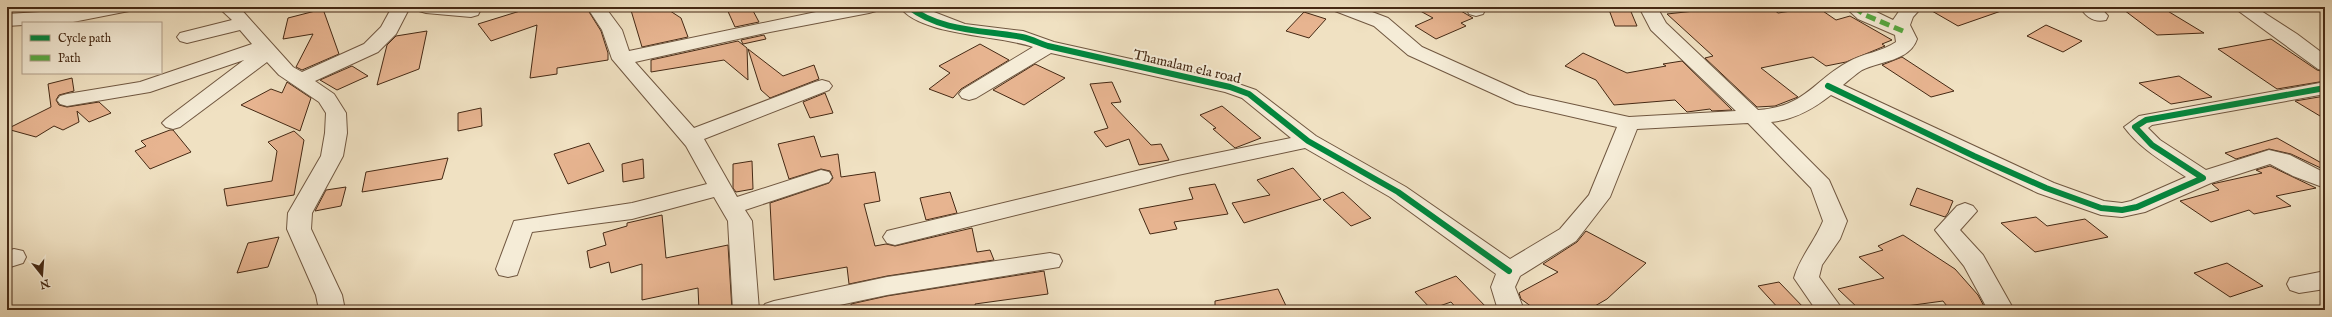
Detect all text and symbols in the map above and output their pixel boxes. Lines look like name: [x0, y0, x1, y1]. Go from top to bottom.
legend: [22, 22, 162, 74]
text: Cycle path: [58, 31, 112, 47]
street label: Thamalam ela road: [1131, 46, 1243, 88]
text: Path: [58, 51, 81, 66]
north arrow: [22, 255, 62, 295]
text: N: [38, 275, 52, 292]

